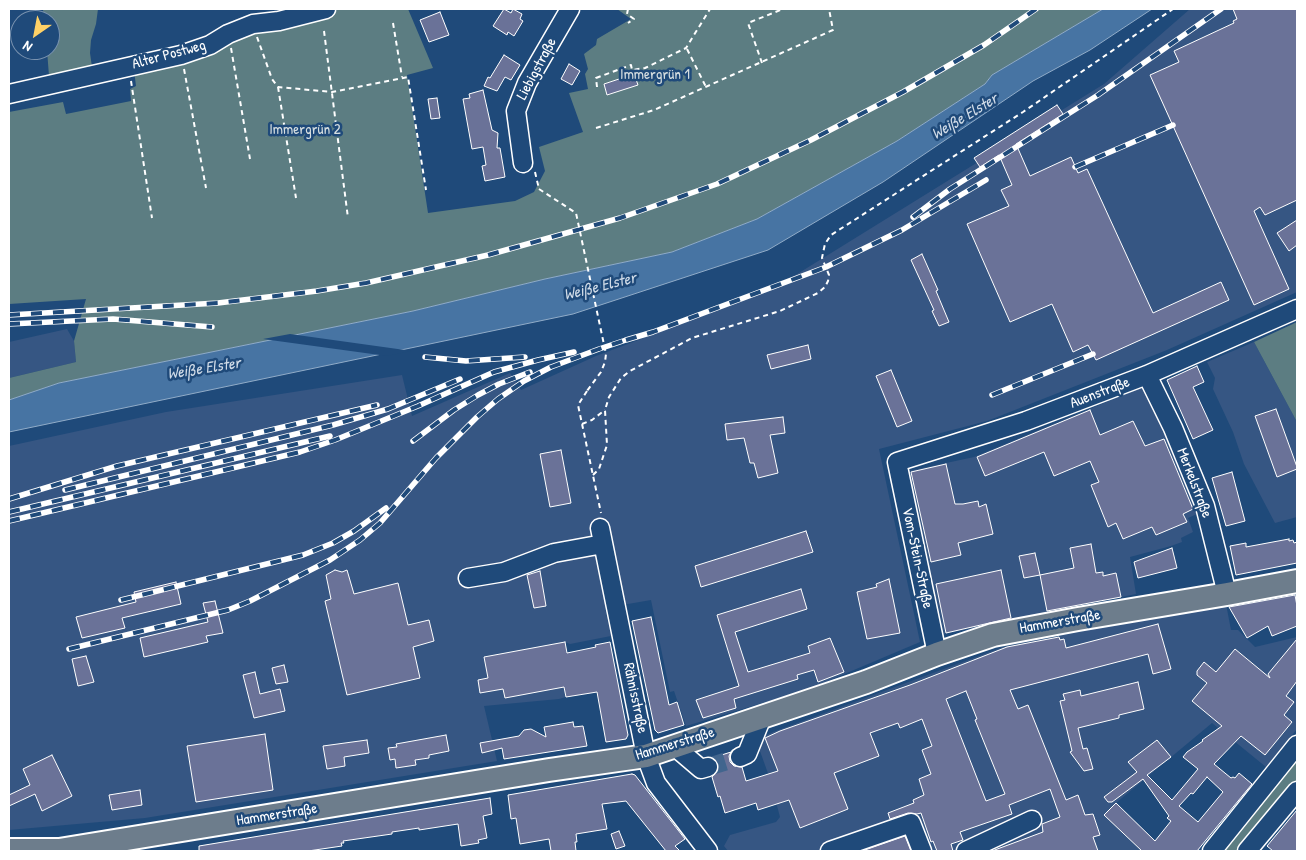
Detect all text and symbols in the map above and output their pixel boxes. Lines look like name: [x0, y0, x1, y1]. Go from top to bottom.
north arrow: [10, 10, 60, 60]
street label: Liebigstraße: [513, 35, 561, 103]
text: N: [19, 37, 35, 57]
street label: Alter Postweg: [130, 37, 208, 73]
park label: Immergrün 1: [620, 66, 690, 84]
water label: Weiße Elster: [928, 90, 1002, 144]
park label: Immergrün 2: [269, 121, 341, 139]
water label: Weiße Elster: [562, 269, 638, 305]
water label: Weiße Elster: [166, 354, 242, 384]
street label: Auenstraße: [1068, 373, 1132, 413]
street label: Merkelstraße: [1172, 446, 1216, 520]
street label: Vom-Stein-Straße: [898, 506, 936, 610]
street label: Hammerstraße: [1018, 606, 1102, 638]
street label: Rähnisstraße: [619, 661, 651, 735]
street label: Hammerstraße: [633, 723, 717, 765]
street label: Hammerstraße: [235, 800, 319, 830]

